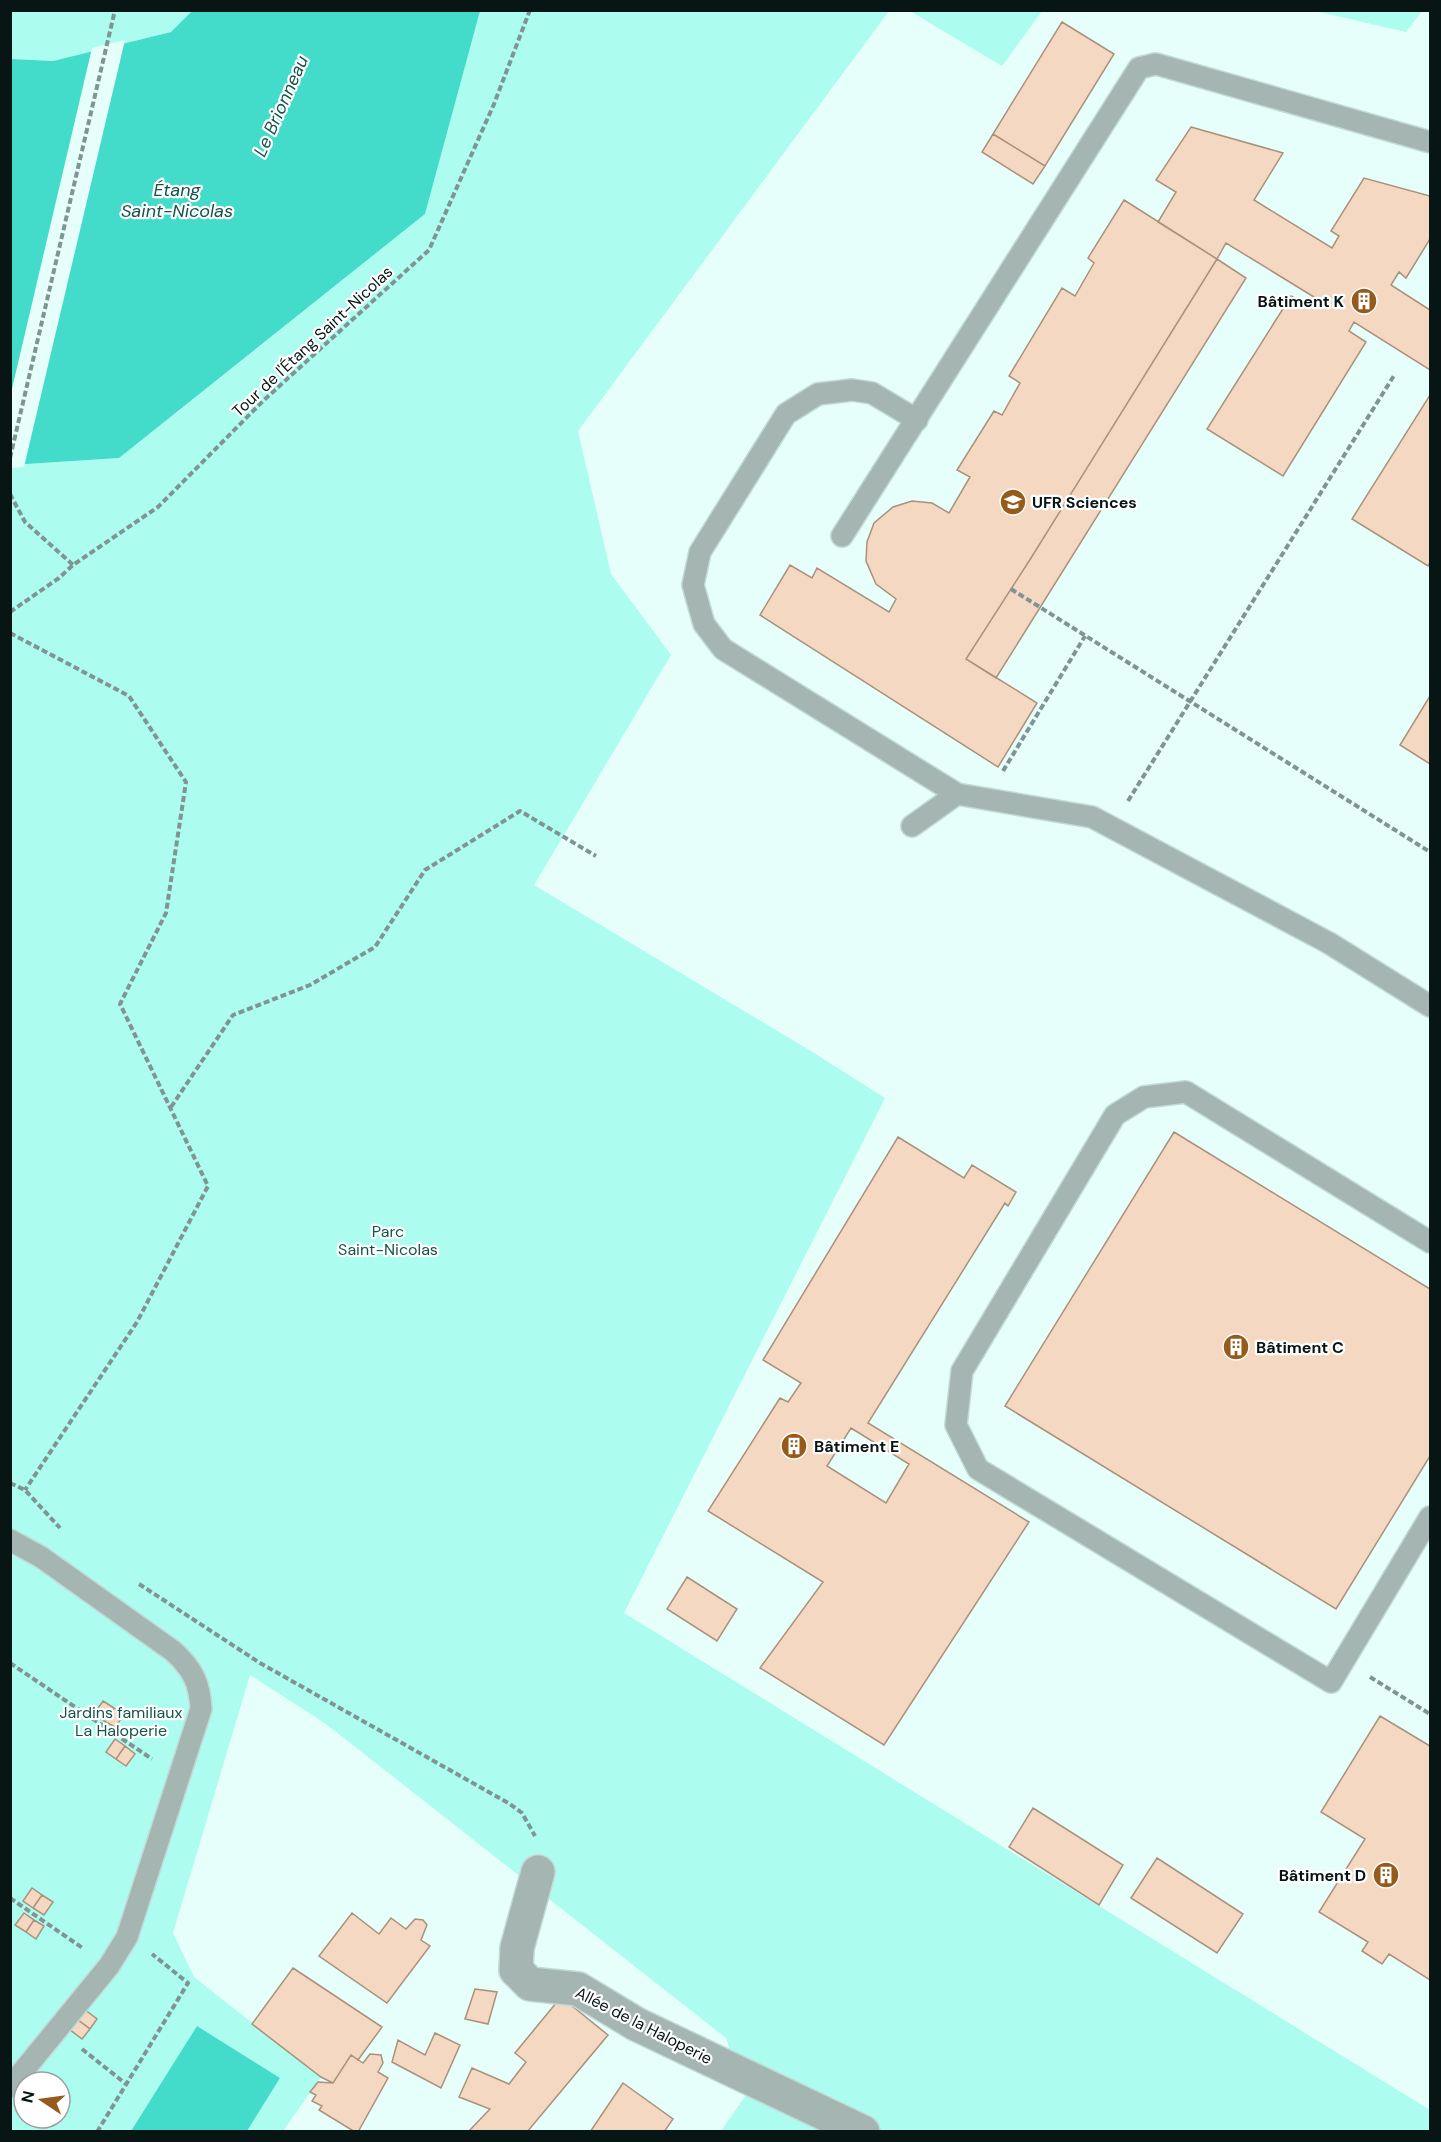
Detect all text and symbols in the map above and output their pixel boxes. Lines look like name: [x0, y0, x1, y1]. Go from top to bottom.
water label: Le Brionneau: [248, 52, 314, 160]
water label: Étang Saint-Nicolas: [121, 178, 233, 223]
street label: Tour de l'Étang Saint-Nicolas: [228, 261, 397, 421]
building icon: Bâtiment K: [1349, 286, 1379, 316]
place label: Bâtiment K: [1258, 291, 1345, 312]
school or university icon: UFR Sciences: [998, 487, 1028, 517]
place label: UFR Sciences: [1032, 492, 1137, 513]
park label: Parc Saint-Nicolas: [338, 1221, 438, 1260]
building icon: Bâtiment C: [1221, 1332, 1251, 1362]
place label: Bâtiment C: [1256, 1337, 1344, 1358]
building icon: Bâtiment E: [779, 1431, 809, 1461]
place label: Bâtiment E: [814, 1436, 899, 1457]
park label: Jardins familiaux La Haloperie: [60, 1702, 182, 1741]
building icon: Bâtiment D: [1371, 1860, 1401, 1890]
place label: Bâtiment D: [1279, 1865, 1366, 1886]
street label: Allée de la Haloperie: [572, 1982, 716, 2069]
north arrow: [12, 2070, 72, 2130]
text: N: [16, 2089, 39, 2105]

